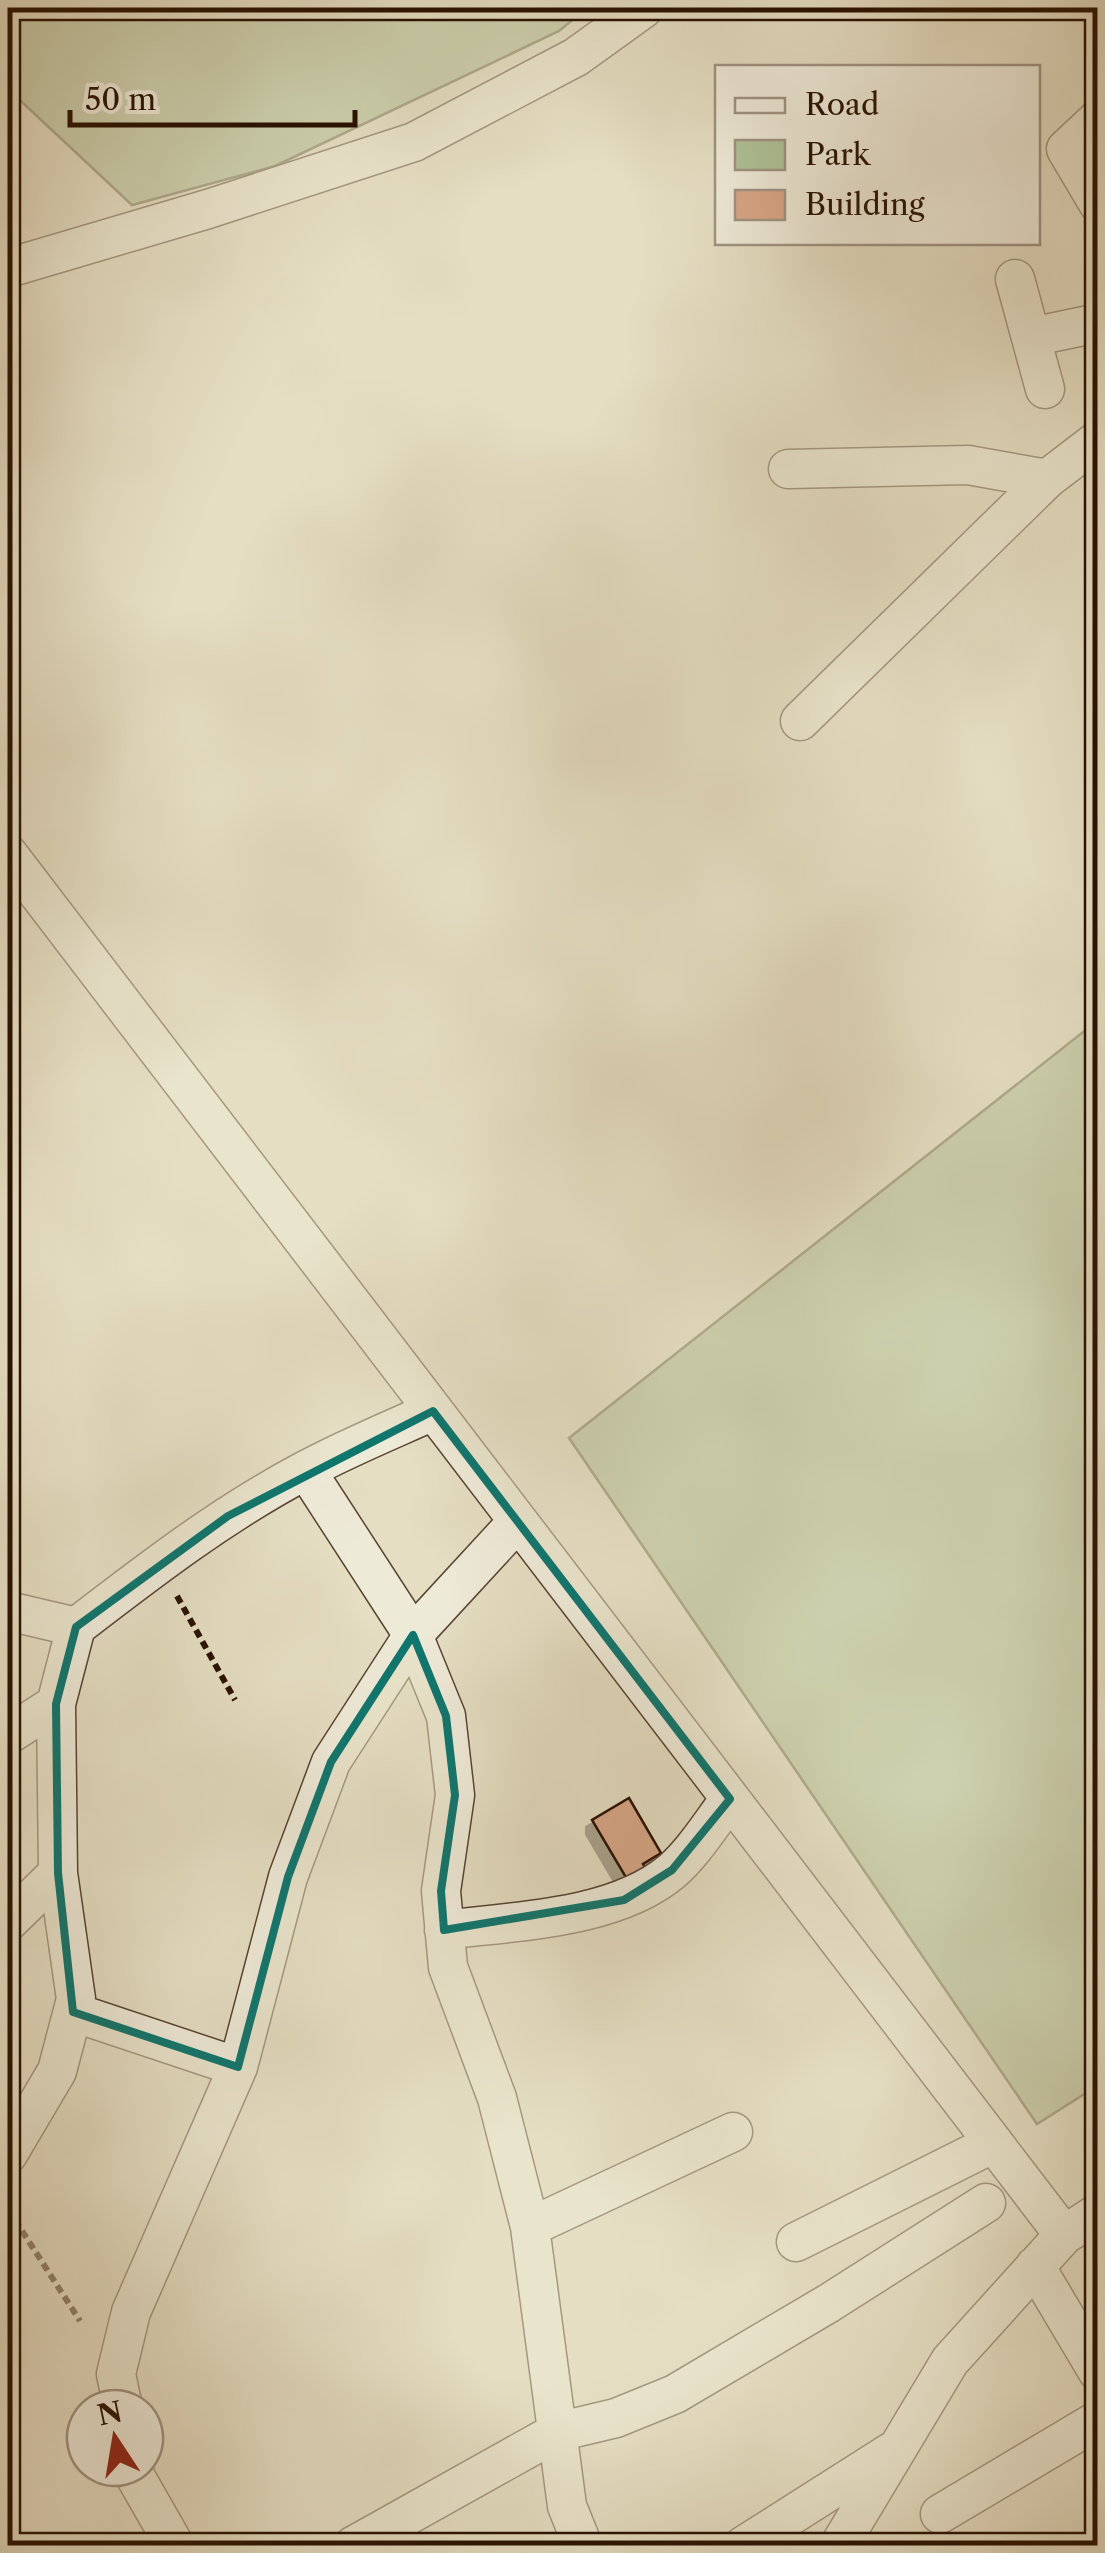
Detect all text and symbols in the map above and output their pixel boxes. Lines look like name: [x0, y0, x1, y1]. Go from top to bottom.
scale bar: [70, 65, 355, 127]
legend: [715, 65, 1040, 245]
text: 50 m: [85, 81, 156, 118]
text: Road: [805, 86, 879, 123]
text: Park: [805, 136, 872, 173]
text: Building: [805, 186, 925, 223]
north arrow: [65, 2388, 165, 2488]
text: N: [94, 2394, 125, 2433]

